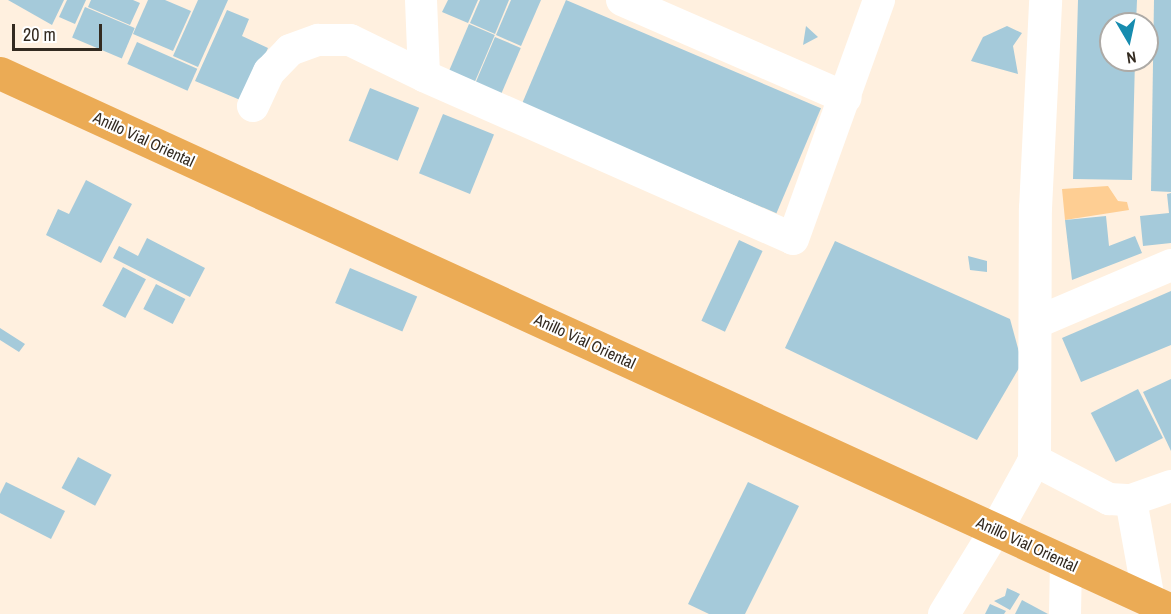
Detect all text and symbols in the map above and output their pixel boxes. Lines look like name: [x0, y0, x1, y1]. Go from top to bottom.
scale bar: [15, 12, 105, 50]
north arrow: [1099, 12, 1159, 72]
text: 20 m: [23, 22, 56, 47]
text: N: [1125, 46, 1138, 69]
street label: Anillo Vial Oriental: [90, 107, 198, 171]
street label: Anillo Vial Oriental: [531, 309, 639, 373]
street label: Anillo Vial Oriental: [973, 512, 1081, 576]

